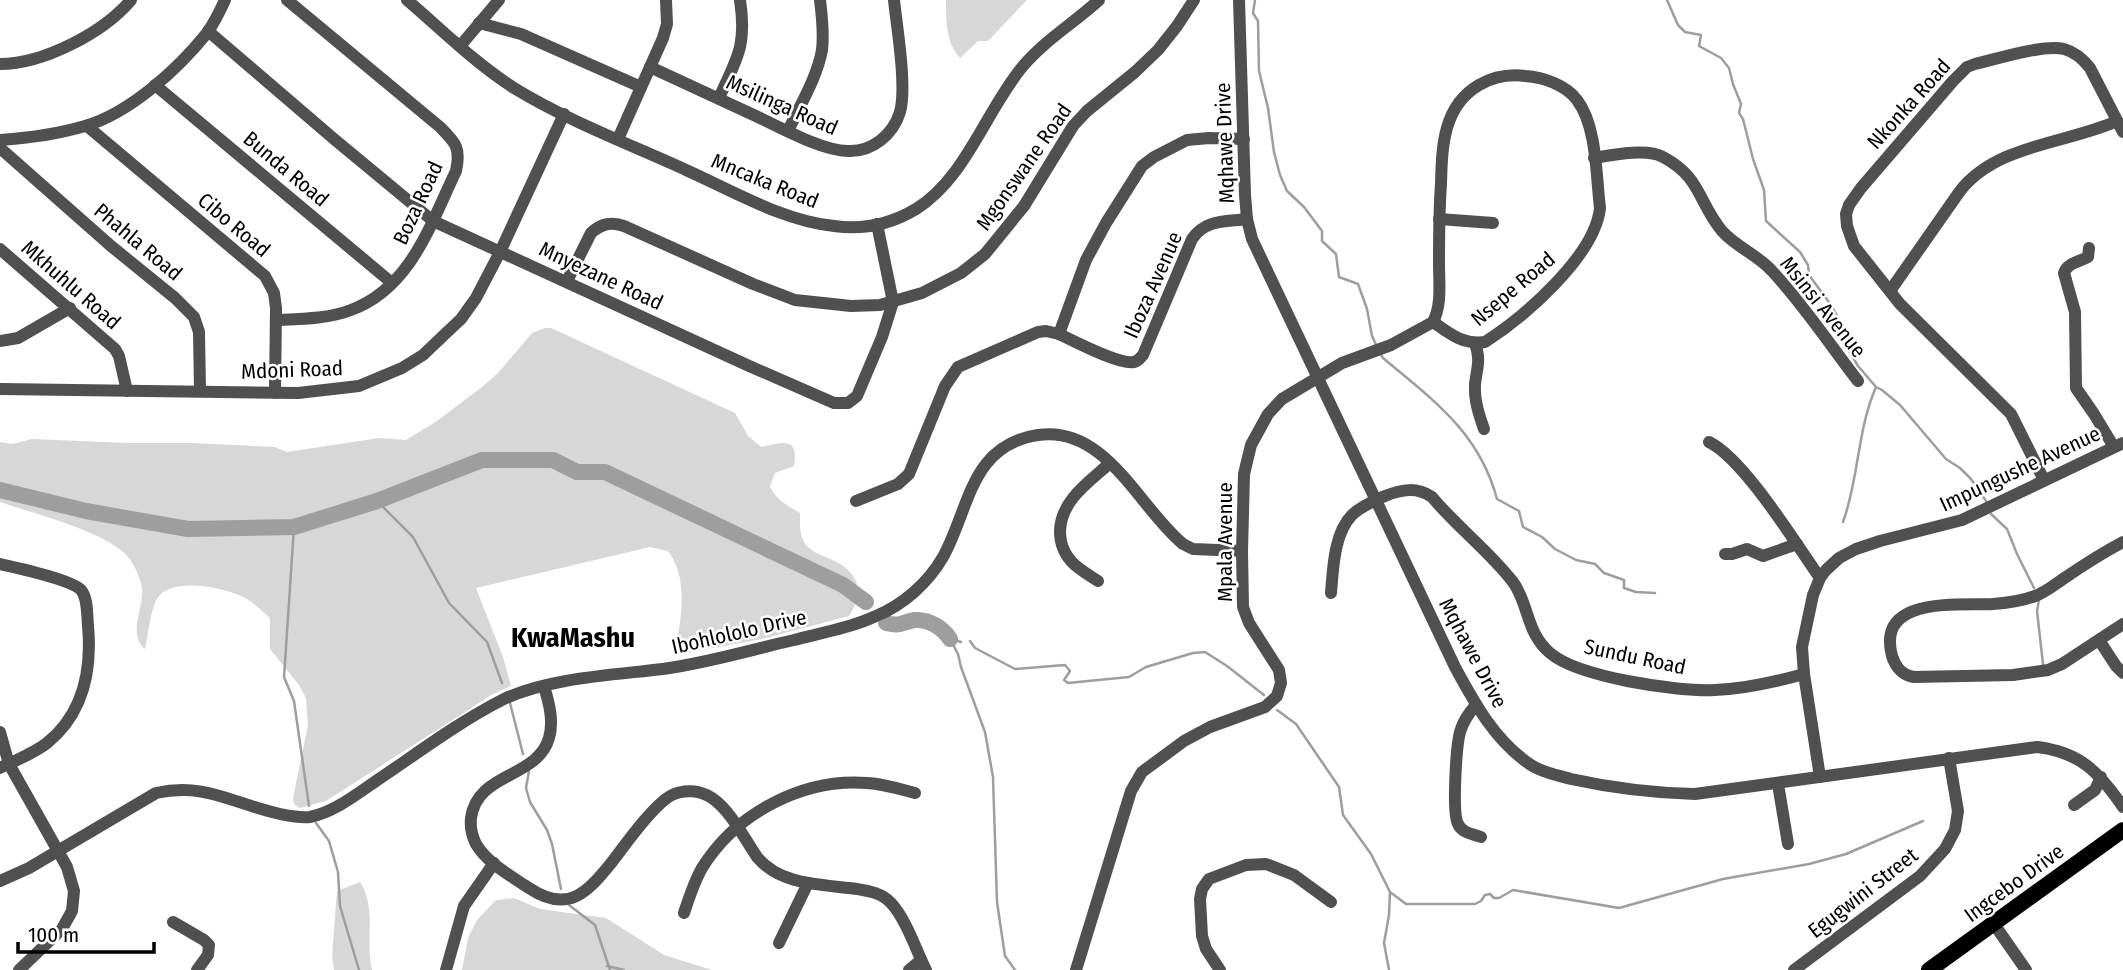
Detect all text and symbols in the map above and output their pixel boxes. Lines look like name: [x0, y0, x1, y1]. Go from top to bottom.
street label: Nkonka Road: [1862, 53, 1956, 155]
street label: Msilinga Road: [722, 69, 842, 141]
street label: Mqhawe Drive: [1210, 82, 1240, 204]
street label: Mgonswane Road: [971, 98, 1077, 236]
street label: Bunda Road: [238, 126, 334, 212]
street label: Mncaka Road: [708, 148, 822, 214]
street label: Boza Road: [387, 157, 449, 249]
street label: Cibo Road: [192, 187, 276, 263]
street label: Phahla Road: [89, 198, 187, 286]
street label: Iboza Avenue: [1118, 228, 1188, 342]
street label: Mkhuhlu Road: [16, 235, 126, 335]
street label: Mnyezane Road: [535, 236, 667, 316]
street label: Nsepe Road: [1466, 246, 1560, 332]
street label: Msinsi Avenue: [1774, 251, 1872, 363]
street label: Mdoni Road: [241, 355, 343, 385]
street label: Impungushe Avenue: [1936, 420, 2104, 518]
street label: Mpala Avenue: [1212, 482, 1238, 602]
street label: Mqhawe Drive: [1433, 593, 1513, 713]
street label: Ibohlololo Drive: [669, 604, 809, 660]
district label: KwaMashu: [511, 621, 635, 654]
street label: Sundu Road: [1582, 634, 1688, 680]
street label: Ingcebo Drive: [1959, 838, 2069, 928]
street label: Egugwini Street: [1803, 842, 1923, 944]
scale bar: [18, 911, 154, 955]
text: 100 m: [28, 922, 79, 948]

